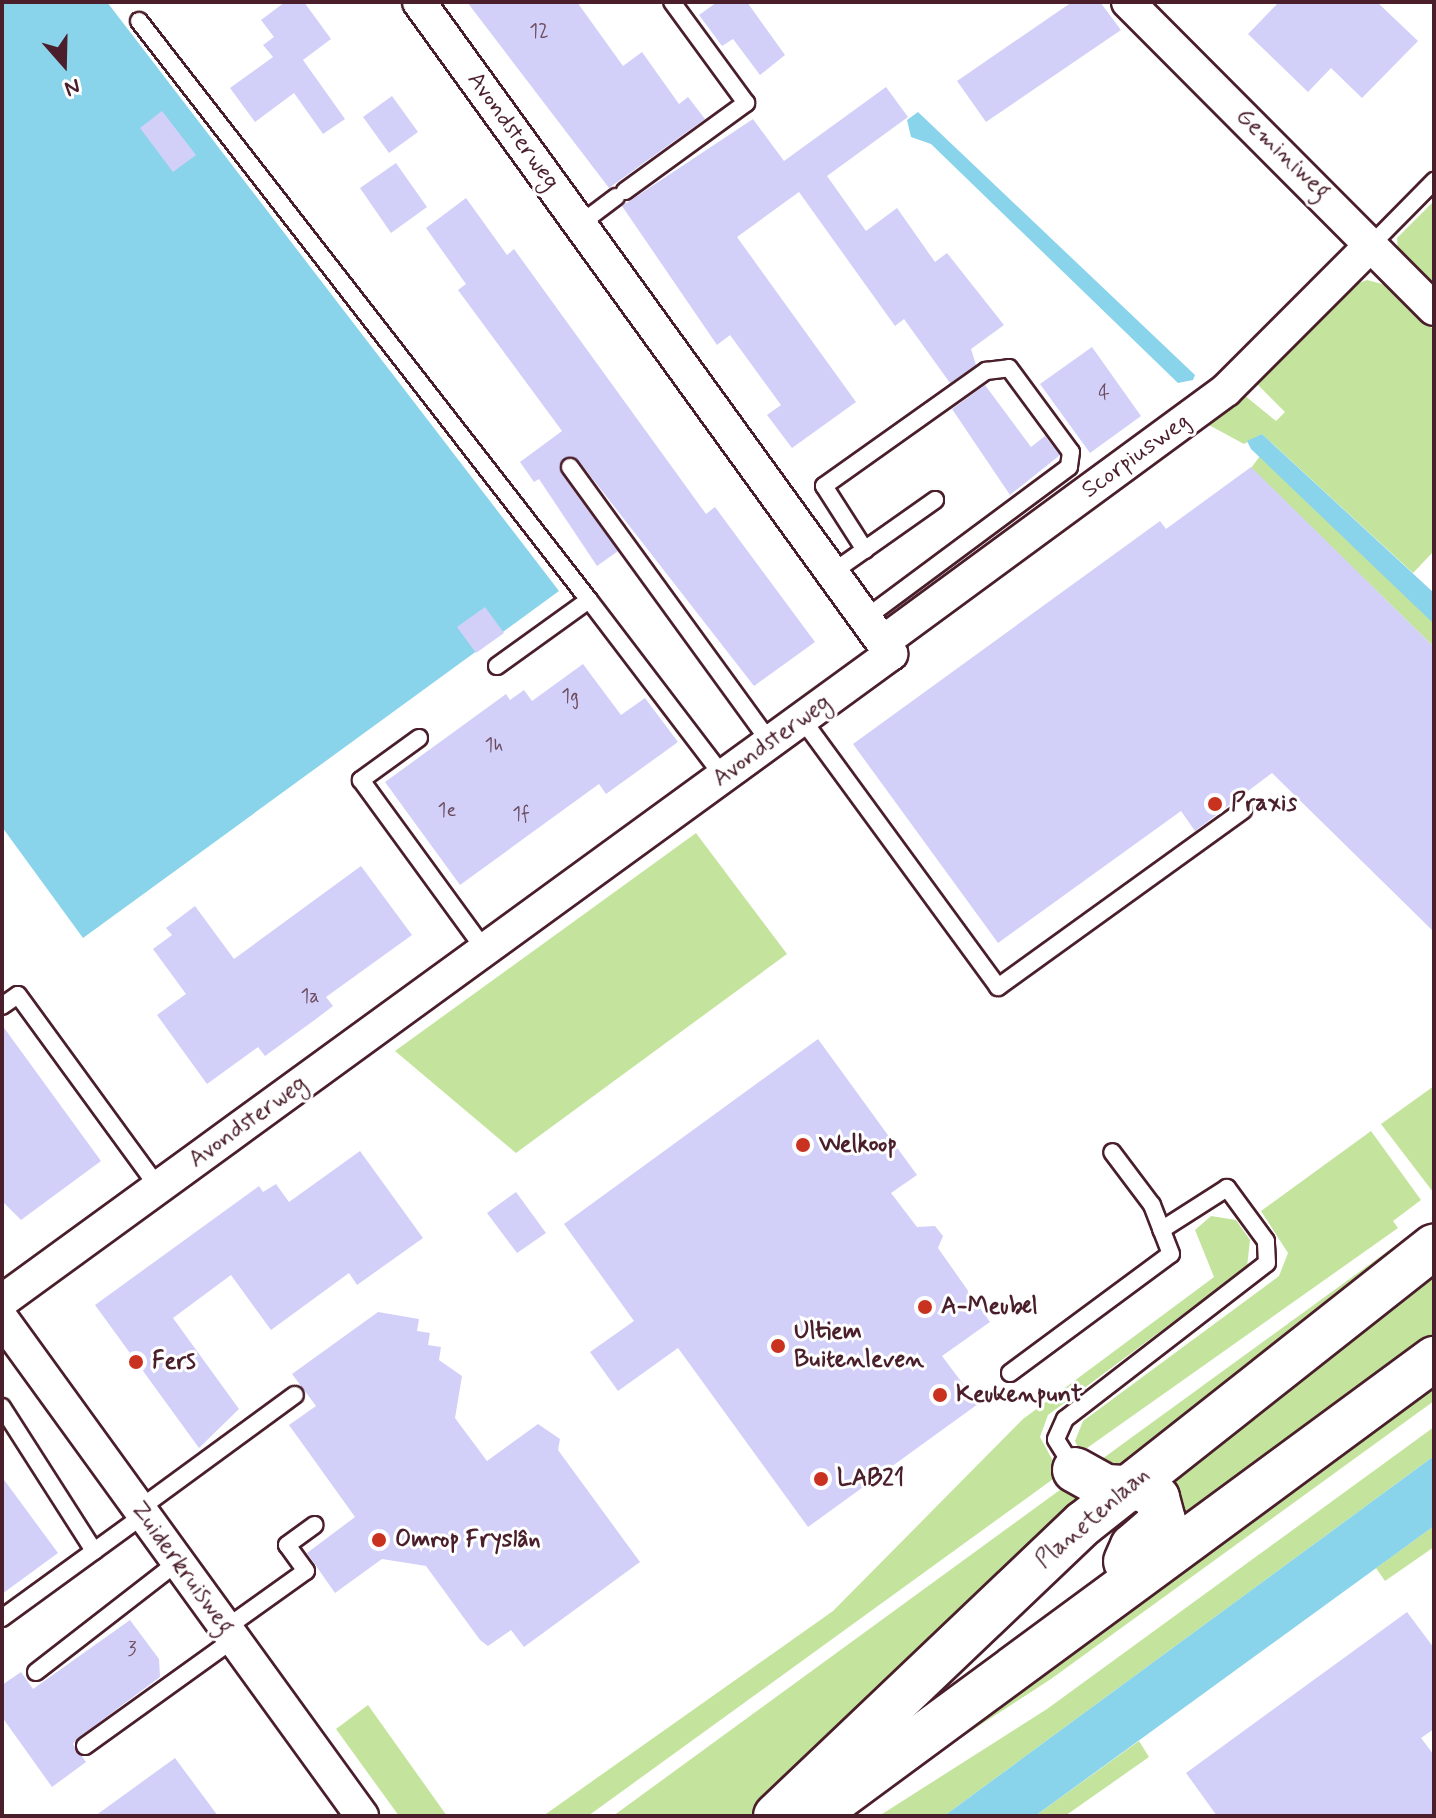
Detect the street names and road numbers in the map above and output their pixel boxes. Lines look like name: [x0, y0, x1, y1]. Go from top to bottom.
street label: Avondsterweg: [461, 66, 565, 196]
street label: Geminiweg: [1230, 102, 1336, 206]
street label: Scorpiusweg: [1076, 407, 1196, 505]
street label: Avondsterweg: [707, 689, 837, 793]
street label: Avondsterweg: [183, 1070, 313, 1174]
street label: Planetenlaan: [1030, 1461, 1156, 1575]
street label: Zuiderkruisweg: [124, 1496, 240, 1640]

